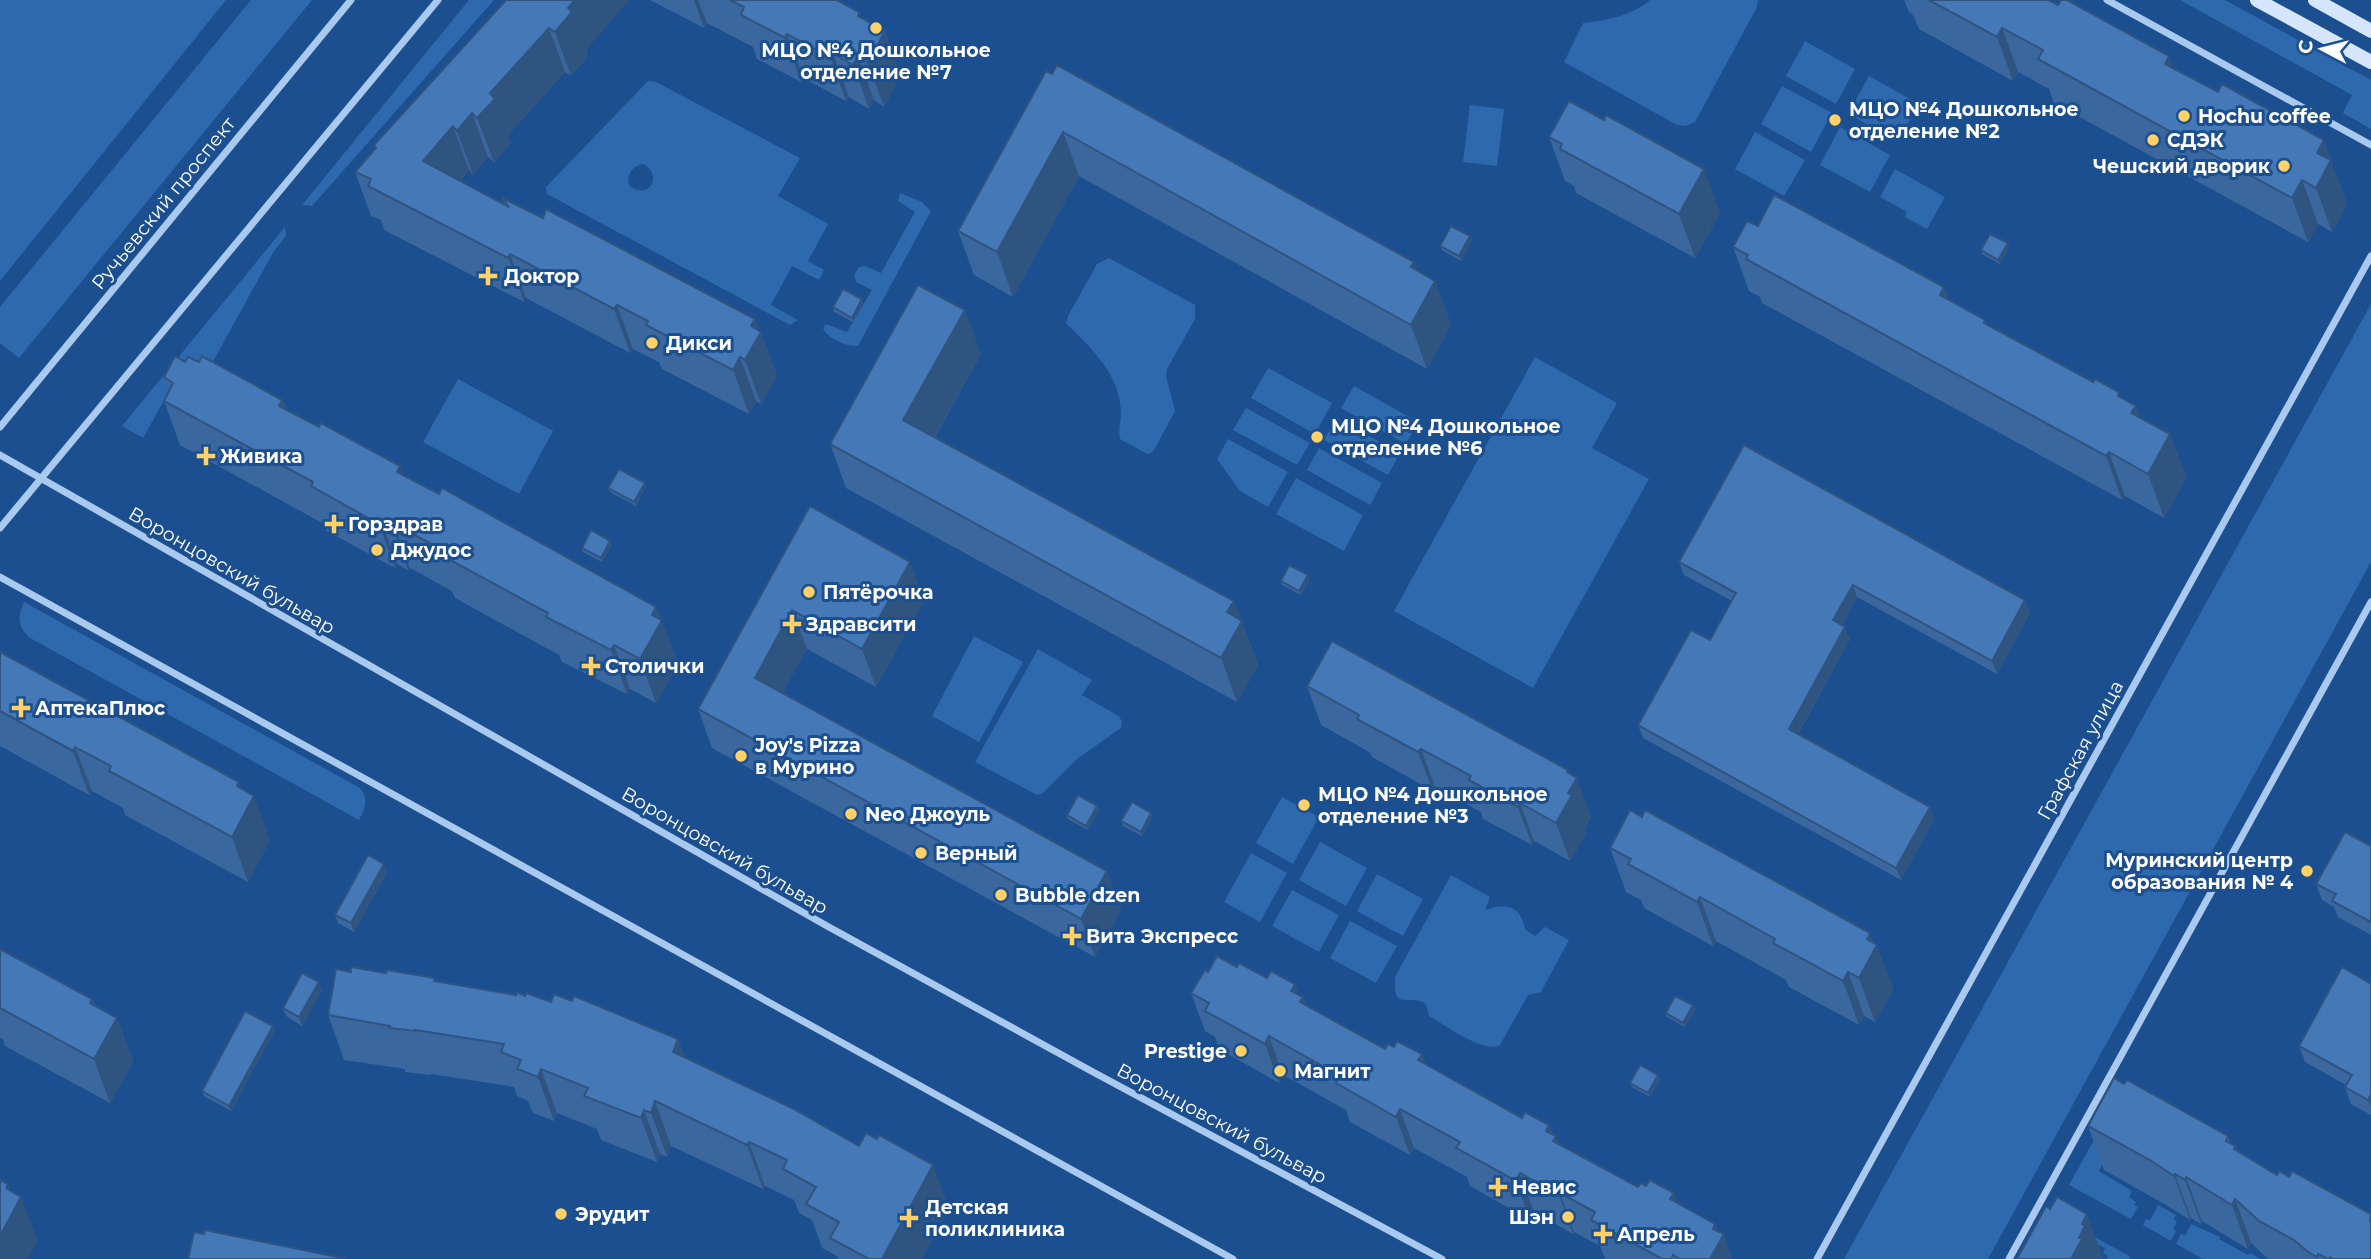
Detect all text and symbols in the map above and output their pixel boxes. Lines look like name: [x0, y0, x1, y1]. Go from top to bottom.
north arrow: [2287, 14, 2357, 84]
marker: МЦО №4 Дошкольное отделение №7: [868, 20, 884, 36]
place label: МЦО №4 Дошкольное отделение №7: [761, 39, 991, 84]
text: С: [2293, 39, 2318, 55]
place label: МЦО №4 Дошкольное отделение №2: [1849, 98, 2079, 143]
place label: Hochu coffee: [2198, 105, 2331, 128]
marker: Hochu coffee: [2176, 108, 2192, 124]
street label: Ручьевский проспект: [87, 112, 240, 294]
marker: МЦО №4 Дошкольное отделение №2: [1827, 112, 1843, 128]
place label: СДЭК: [2167, 129, 2224, 152]
marker: СДЭК: [2145, 132, 2161, 148]
place label: Чешский дворик: [2093, 155, 2271, 178]
marker: Чешский дворик: [2276, 158, 2292, 174]
place label: Доктор: [504, 265, 580, 288]
marker: Доктор: [478, 266, 498, 286]
place label: Дикси: [666, 332, 732, 355]
marker: Дикси: [644, 335, 660, 351]
place label: МЦО №4 Дошкольное отделение №6: [1331, 415, 1561, 460]
marker: МЦО №4 Дошкольное отделение №6: [1309, 429, 1325, 445]
place label: Живика: [220, 445, 303, 468]
marker: Живика: [198, 448, 214, 464]
street label: Воронцовский бульвар: [124, 502, 339, 639]
place label: Горздрав: [348, 513, 443, 536]
marker: Горздрав: [326, 516, 342, 532]
place label: Джудос: [391, 539, 472, 562]
marker: Джудос: [369, 542, 385, 558]
place label: Пятёрочка: [823, 581, 933, 604]
marker: Пятёрочка: [801, 584, 817, 600]
place label: Здравсити: [805, 613, 916, 636]
marker: Здравсити: [784, 616, 800, 632]
place label: Столички: [605, 655, 704, 678]
marker: Столички: [583, 658, 599, 674]
street label: Графская улица: [2033, 676, 2128, 824]
place label: АптекаПлюс: [35, 697, 165, 720]
marker: АптекаПлюс: [13, 700, 29, 716]
place label: Joy's Pizza в Мурино: [754, 734, 861, 779]
marker: Joy's Pizza в Мурино: [733, 748, 749, 764]
street label: Воронцовский бульвар: [617, 782, 832, 919]
place label: МЦО №4 Дошкольное отделение №3: [1318, 783, 1548, 828]
marker: МЦО №4 Дошкольное отделение №3: [1296, 797, 1312, 813]
place label: Neo Джоуль: [865, 803, 991, 826]
marker: Neo Джоуль: [843, 806, 859, 822]
place label: Верный: [935, 842, 1018, 865]
marker: Верный: [913, 845, 929, 861]
place label: Муринский центр образования № 4: [2105, 849, 2293, 894]
marker: Муринский центр образования № 4: [2299, 863, 2315, 879]
place label: Bubble dzen: [1015, 884, 1140, 907]
marker: Bubble dzen: [993, 887, 1009, 903]
place label: Вита Экспресс: [1086, 925, 1238, 948]
marker: Вита Экспресс: [1064, 928, 1080, 944]
place label: Prestige: [1144, 1040, 1227, 1063]
marker: Prestige: [1233, 1043, 1249, 1059]
street label: Воронцовский бульвар: [1113, 1058, 1331, 1189]
place label: Магнит: [1294, 1060, 1371, 1083]
marker: Магнит: [1272, 1063, 1288, 1079]
place label: Невис: [1512, 1176, 1576, 1199]
marker: Невис: [1490, 1179, 1506, 1195]
place label: Детская поликлиника: [925, 1196, 1065, 1241]
place label: Эрудит: [575, 1203, 650, 1226]
marker: Эрудит: [553, 1206, 569, 1222]
place label: Шэн: [1509, 1206, 1554, 1229]
marker: Детская поликлиника: [899, 1208, 919, 1228]
marker: Шэн: [1560, 1209, 1576, 1225]
place label: Апрель: [1617, 1223, 1695, 1246]
marker: Апрель: [1595, 1226, 1611, 1242]

